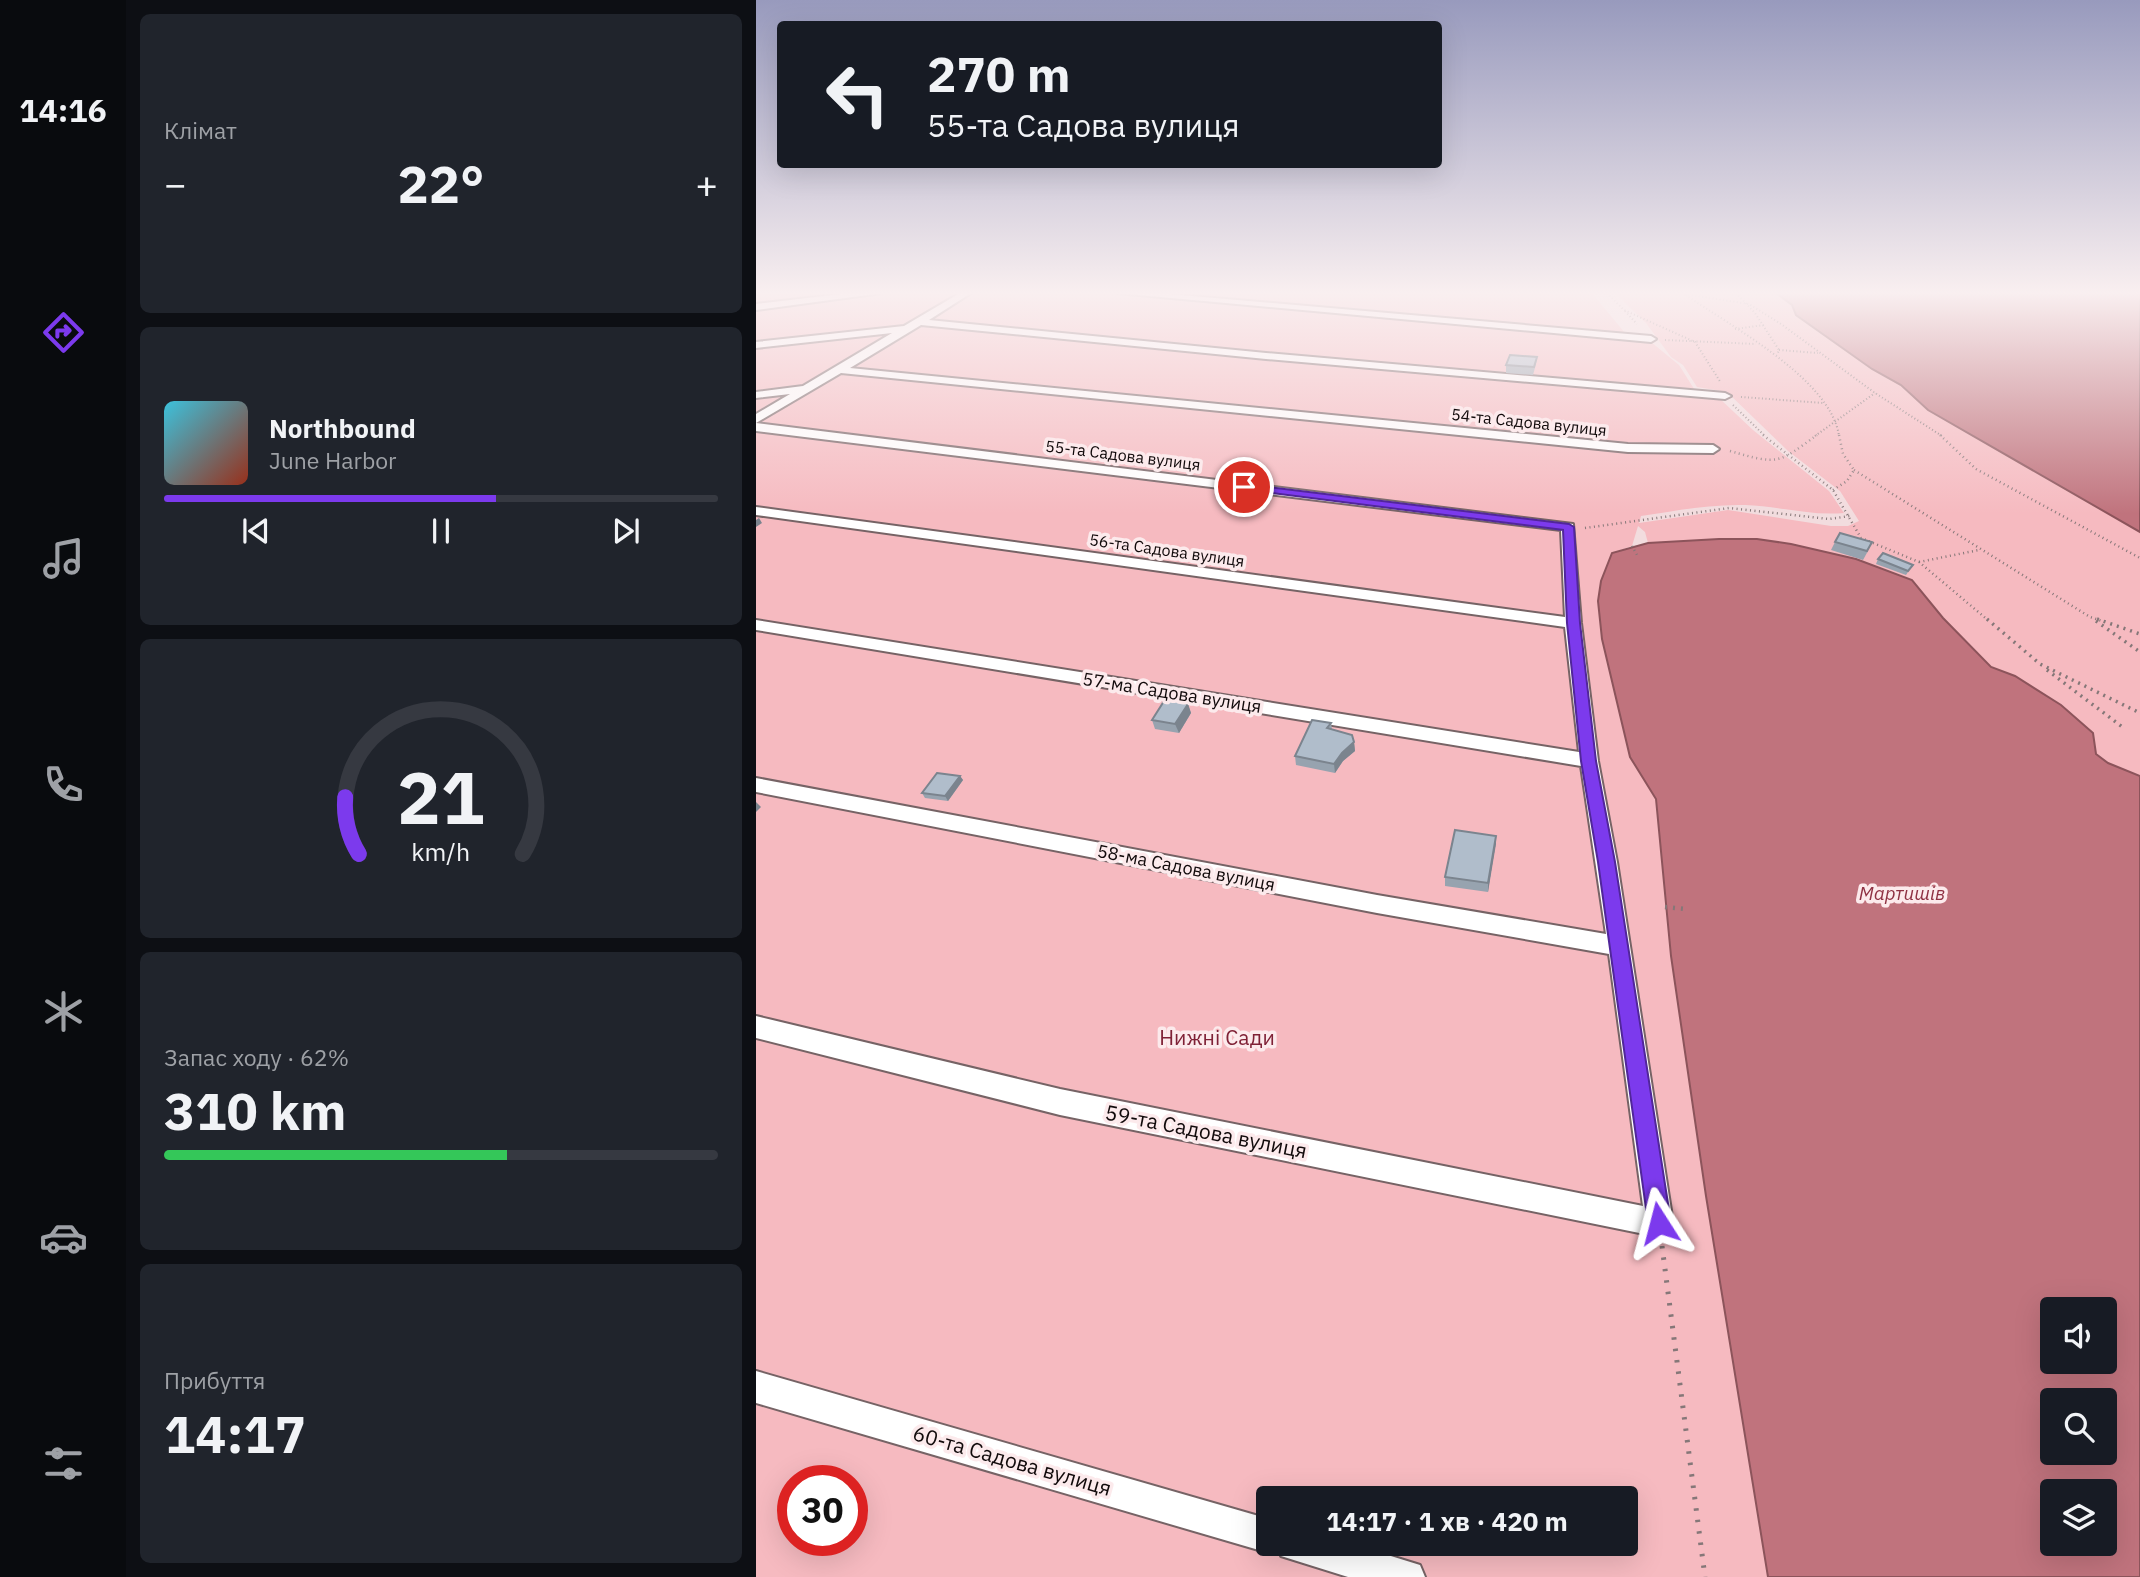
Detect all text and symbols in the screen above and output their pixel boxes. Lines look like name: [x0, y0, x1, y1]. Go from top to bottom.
text: 270 m: [927, 42, 1071, 105]
icon: left: [812, 49, 903, 140]
text: 14:16: [19, 89, 107, 131]
text: 55-та Садова вулиця: [927, 104, 1240, 146]
text: Клімат: [164, 115, 237, 145]
text: 22°: [398, 150, 484, 217]
text: −: [164, 159, 187, 208]
text: +: [695, 159, 718, 208]
icon: directions: [39, 308, 88, 357]
street label: 54-та Садова вулиця: [1450, 404, 1608, 440]
text: Northbound: [269, 411, 416, 445]
street label: 55-та Садова вулиця: [1044, 436, 1202, 474]
text: June Harbor: [269, 445, 397, 475]
pin: [1214, 457, 1274, 517]
icon: arrive: [1225, 468, 1263, 506]
icon: previous: [237, 512, 275, 550]
icon: pause: [422, 512, 460, 550]
icon: next: [607, 512, 645, 550]
street label: 56-та Садова вулиця: [1088, 529, 1246, 571]
icon: music: [39, 534, 88, 583]
street label: 57-ма Садова вулиця: [1081, 667, 1263, 718]
text: 21: [397, 750, 485, 845]
icon: phone: [39, 760, 88, 809]
text: km/h: [412, 835, 470, 868]
street label: 58-ма Садова вулиця: [1095, 839, 1277, 896]
water label: Мартишів: [1859, 881, 1945, 905]
icon: climate: [39, 987, 88, 1036]
park label: Нижні Сади: [1159, 1023, 1275, 1051]
text: Запас ходу · 62%: [164, 1042, 349, 1072]
text: 310 km: [164, 1077, 346, 1144]
street label: 59-та Садова вулиця: [1103, 1098, 1310, 1164]
position arrow: [1622, 1186, 1696, 1260]
icon: car: [39, 1213, 88, 1262]
map controls: [2040, 1297, 2117, 1556]
button: sound: [2040, 1297, 2117, 1374]
text: Прибуття: [164, 1365, 265, 1395]
button: search: [2040, 1388, 2117, 1465]
text: 14:17: [164, 1400, 306, 1467]
street label: 60-та Садова вулиця: [910, 1418, 1115, 1502]
icon: filters: [39, 1439, 88, 1488]
speed limit sign: 30: [777, 1465, 868, 1556]
button: layers: [2040, 1479, 2117, 1556]
text: 14:17 · 1 хв · 420 m: [1326, 1504, 1568, 1538]

